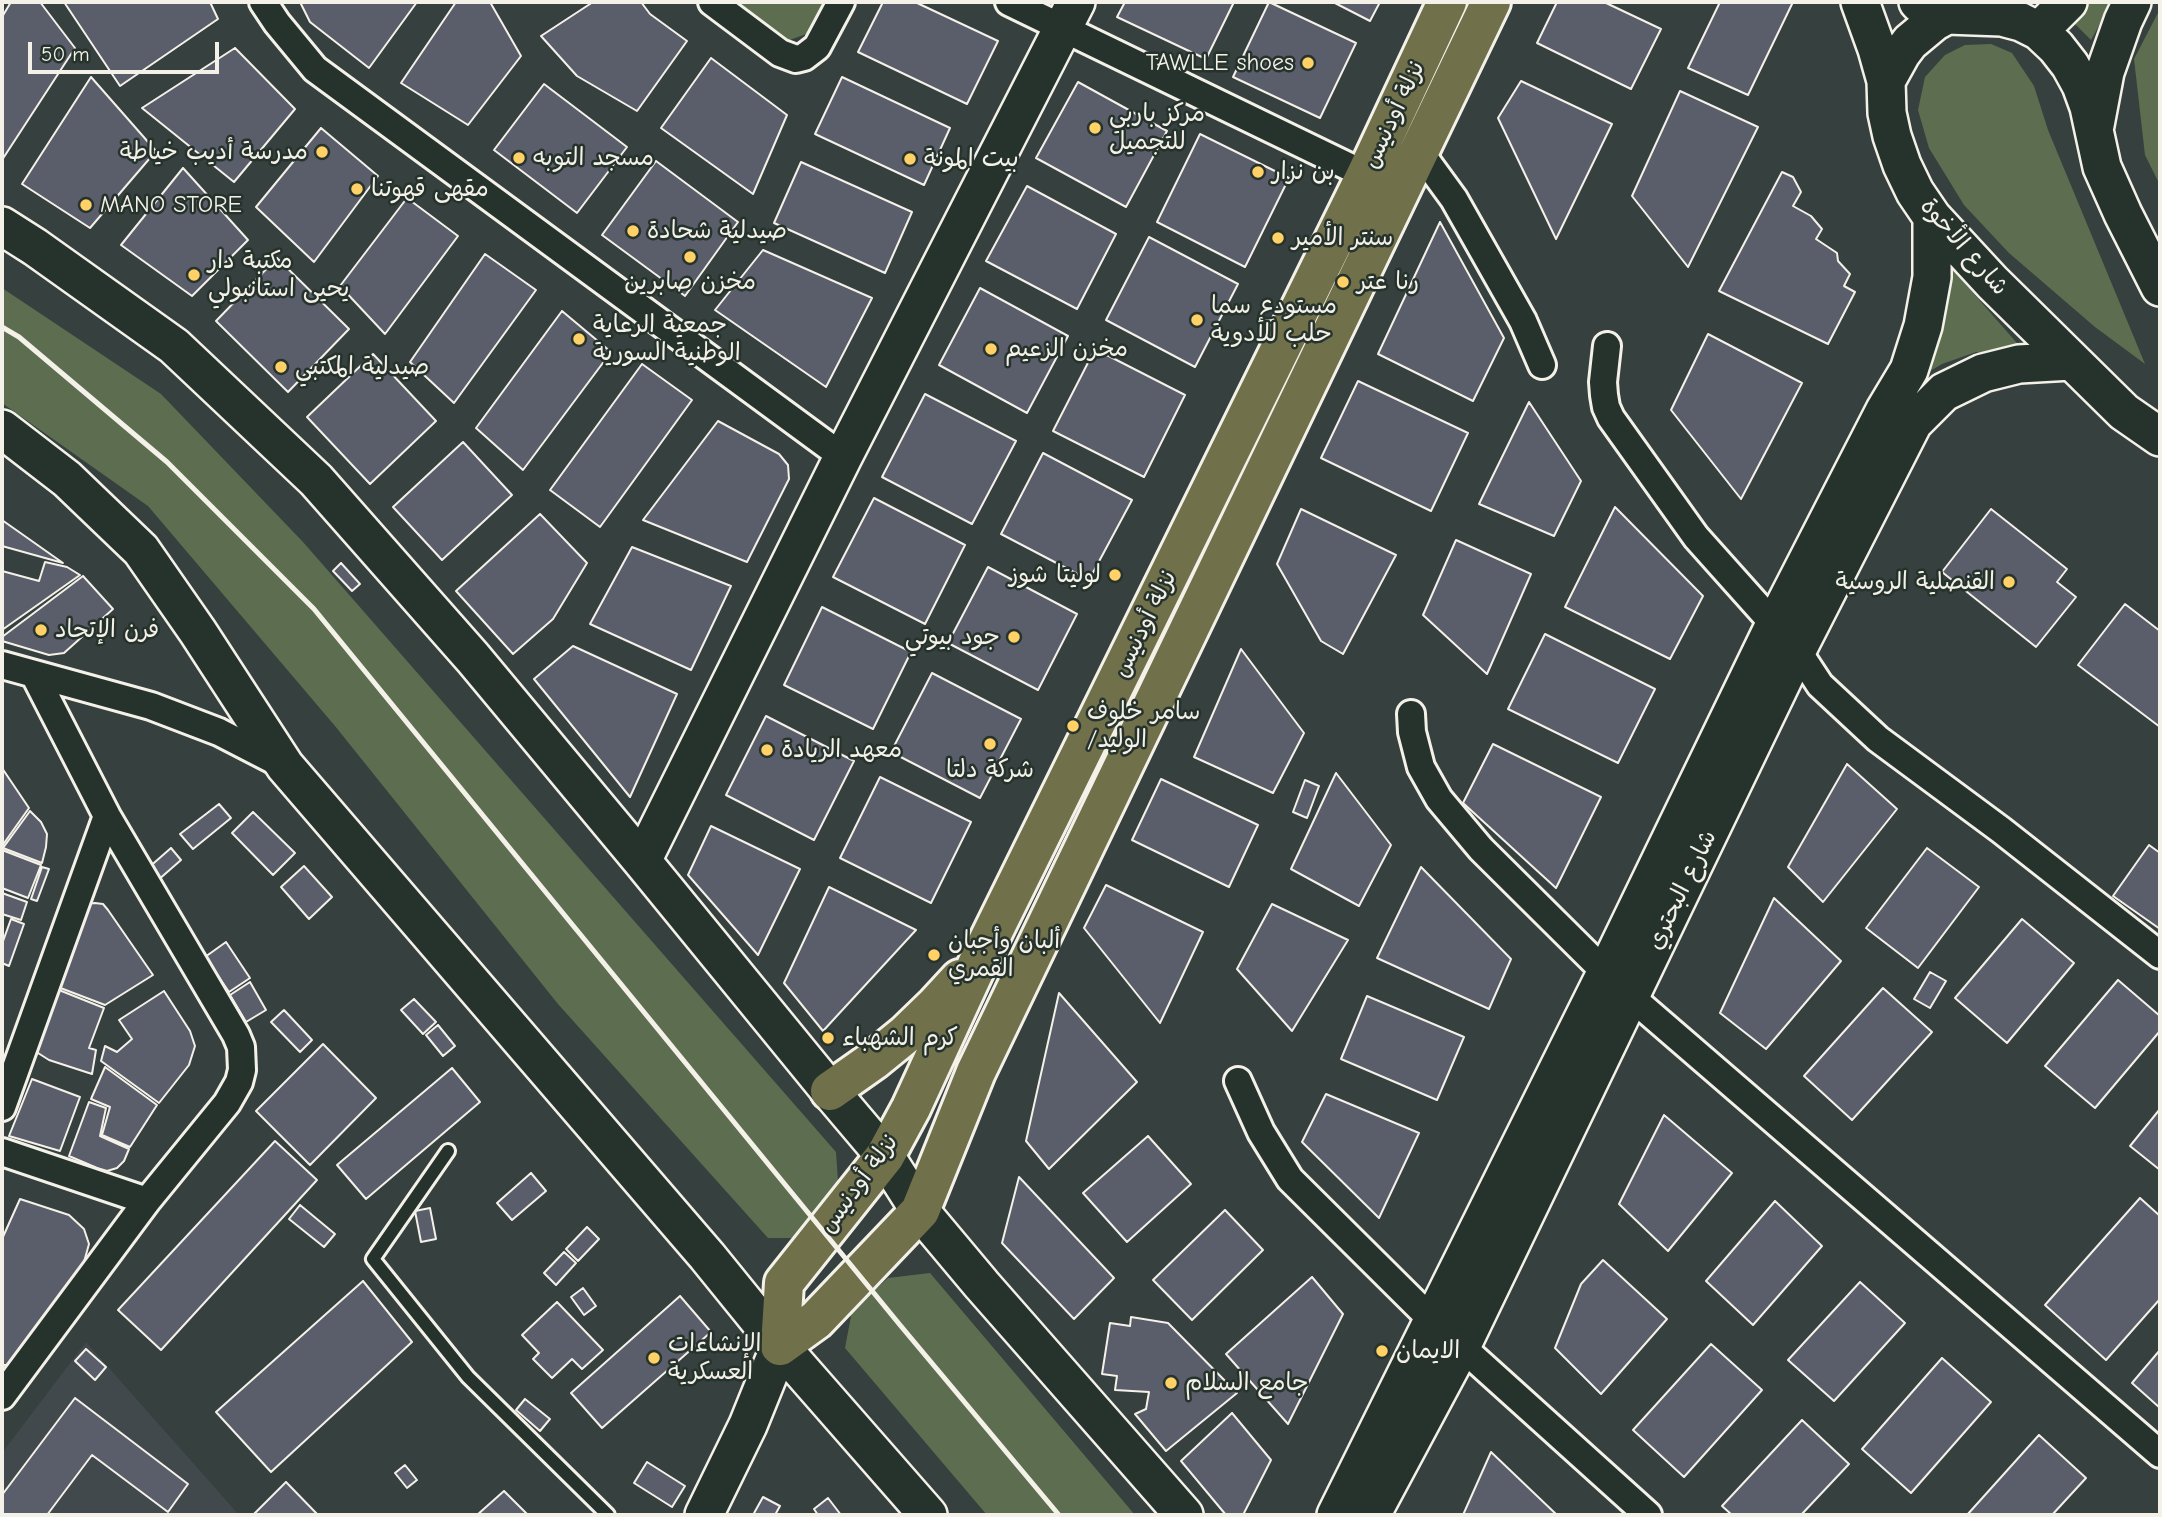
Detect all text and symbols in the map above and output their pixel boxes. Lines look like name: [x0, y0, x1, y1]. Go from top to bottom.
scale bar: [32, 28, 222, 72]
text: 50 m: [41, 42, 90, 66]
place label: TAWLLE shoes: [1146, 49, 1294, 77]
marker: TAWLLE shoes: [1300, 55, 1316, 71]
street label: نزلة أودنيس: [1357, 57, 1431, 173]
place label: مركز باربي للتجميل: [1109, 100, 1205, 156]
marker: مركز باربي للتجميل: [1087, 120, 1103, 136]
place label: مدرسة أديب خياطة: [120, 138, 308, 166]
marker: مدرسة أديب خياطة: [314, 144, 330, 160]
place label: مسجد التوبه: [533, 144, 654, 172]
place label: بيت المونة: [924, 145, 1019, 173]
marker: مسجد التوبه: [511, 150, 527, 166]
marker: بيت المونة: [902, 151, 918, 167]
place label: بن نزار: [1272, 158, 1335, 186]
marker: بن نزار: [1250, 164, 1266, 180]
place label: مقهى قهوتنا: [371, 175, 489, 203]
marker: مقهى قهوتنا: [349, 181, 365, 197]
place label: MANO STORE: [100, 191, 242, 219]
street label: شارع الأخوة: [1914, 192, 2014, 302]
marker: MANO STORE: [78, 197, 94, 213]
place label: صيدلية شحادة: [647, 217, 787, 245]
marker: صيدلية شحادة: [625, 223, 641, 239]
place label: سنتر الأمير: [1292, 224, 1393, 252]
marker: سنتر الأمير: [1270, 230, 1286, 246]
place label: مكتبة دار يحيى استانبولي: [208, 247, 349, 303]
marker: مخزن صابرين: [682, 249, 698, 265]
marker: مكتبة دار يحيى استانبولي: [186, 267, 202, 283]
place label: مخزن صابرين: [624, 268, 756, 296]
place label: رنا عتر: [1357, 268, 1419, 296]
marker: رنا عتر: [1335, 274, 1351, 290]
place label: مستودع سما حلب للأدوية: [1211, 292, 1337, 348]
place label: جمعية الرعاية الوطنية السورية: [593, 311, 741, 367]
marker: مستودع سما حلب للأدوية: [1189, 312, 1205, 328]
marker: جمعية الرعاية الوطنية السورية: [571, 331, 587, 347]
place label: مخزن الزعيم: [1005, 335, 1128, 363]
marker: مخزن الزعيم: [983, 341, 999, 357]
place label: صيدلية المكتبي: [295, 353, 429, 381]
marker: صيدلية المكتبي: [273, 359, 289, 375]
place label: لوليتا شوز: [1009, 561, 1101, 589]
street label: نزلة أودنيس: [1107, 566, 1183, 682]
marker: لوليتا شوز: [1107, 567, 1123, 583]
place label: القنصلية الروسية: [1836, 568, 1995, 596]
marker: القنصلية الروسية: [2001, 574, 2017, 590]
place label: فرن الإتحاد: [55, 616, 159, 644]
marker: فرن الإتحاد: [33, 622, 49, 638]
place label: جود بيوتي: [905, 623, 1000, 651]
marker: جود بيوتي: [1006, 629, 1022, 645]
place label: سامر خلوف /الوليد: [1087, 698, 1200, 754]
marker: سامر خلوف /الوليد: [1065, 718, 1081, 734]
place label: معهد الريادة: [781, 736, 902, 764]
marker: شركة دلتا: [982, 736, 998, 752]
marker: معهد الريادة: [759, 742, 775, 758]
place label: شركة دلتا: [946, 756, 1034, 784]
street label: شارع البحتري: [1641, 826, 1723, 954]
place label: ألبان وأجبان القمري: [948, 927, 1060, 983]
marker: ألبان وأجبان القمري: [926, 947, 942, 963]
place label: كرم الشهباء: [842, 1024, 958, 1052]
marker: كرم الشهباء: [820, 1030, 836, 1046]
street label: نزلة أودنيس: [814, 1129, 904, 1239]
place label: الإنشاءات العسكرية: [668, 1330, 762, 1386]
place label: الايمان: [1396, 1337, 1460, 1365]
marker: الايمان: [1374, 1343, 1390, 1359]
marker: الإنشاءات العسكرية: [646, 1350, 662, 1366]
place label: جامع السلام: [1185, 1369, 1308, 1397]
marker: جامع السلام: [1163, 1375, 1179, 1391]

